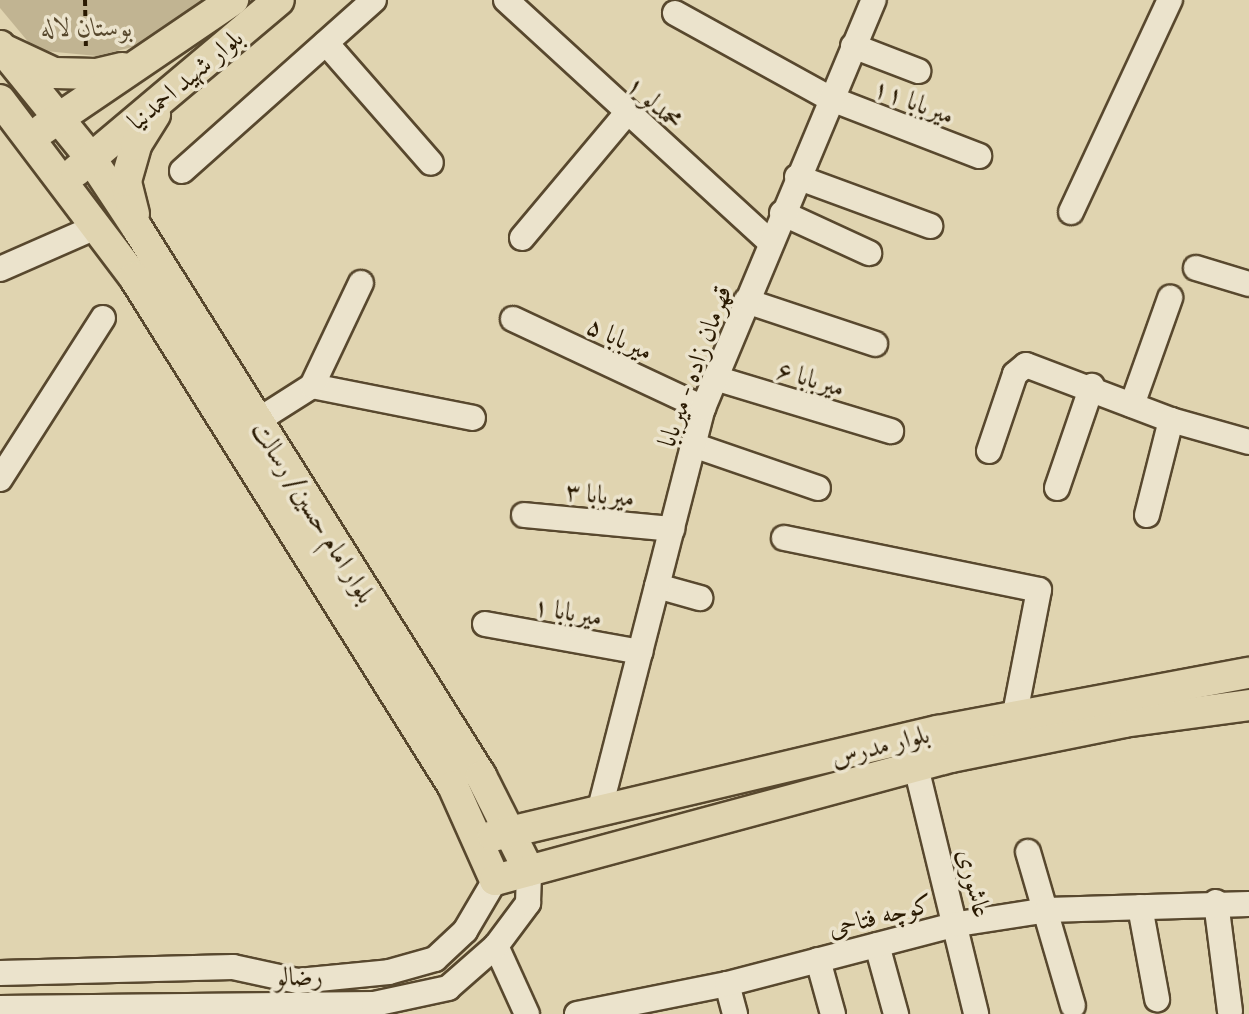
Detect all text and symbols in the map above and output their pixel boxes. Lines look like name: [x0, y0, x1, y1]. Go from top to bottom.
park label: بوستان لاله: [41, 11, 133, 43]
street label: بلوار شهید احمدنیا: [121, 22, 249, 136]
street label: محمدلو ۱: [620, 68, 690, 136]
street label: میربابا ۱۱: [869, 71, 959, 131]
street label: قهرمان زاده - میربابا: [650, 281, 738, 451]
street label: میربابا ۵: [582, 309, 658, 367]
street label: میربابا ۶: [773, 353, 849, 403]
street label: بلوار امام حسین/ رسالت: [245, 415, 383, 609]
street label: میربابا ۳: [564, 475, 636, 513]
street label: میربابا ۱: [531, 590, 605, 632]
street label: بلوار مدرس: [828, 718, 932, 772]
street label: عاشوری: [951, 845, 999, 921]
street label: کوچه فتاحی: [825, 887, 935, 943]
street label: رضالو: [275, 960, 323, 992]

